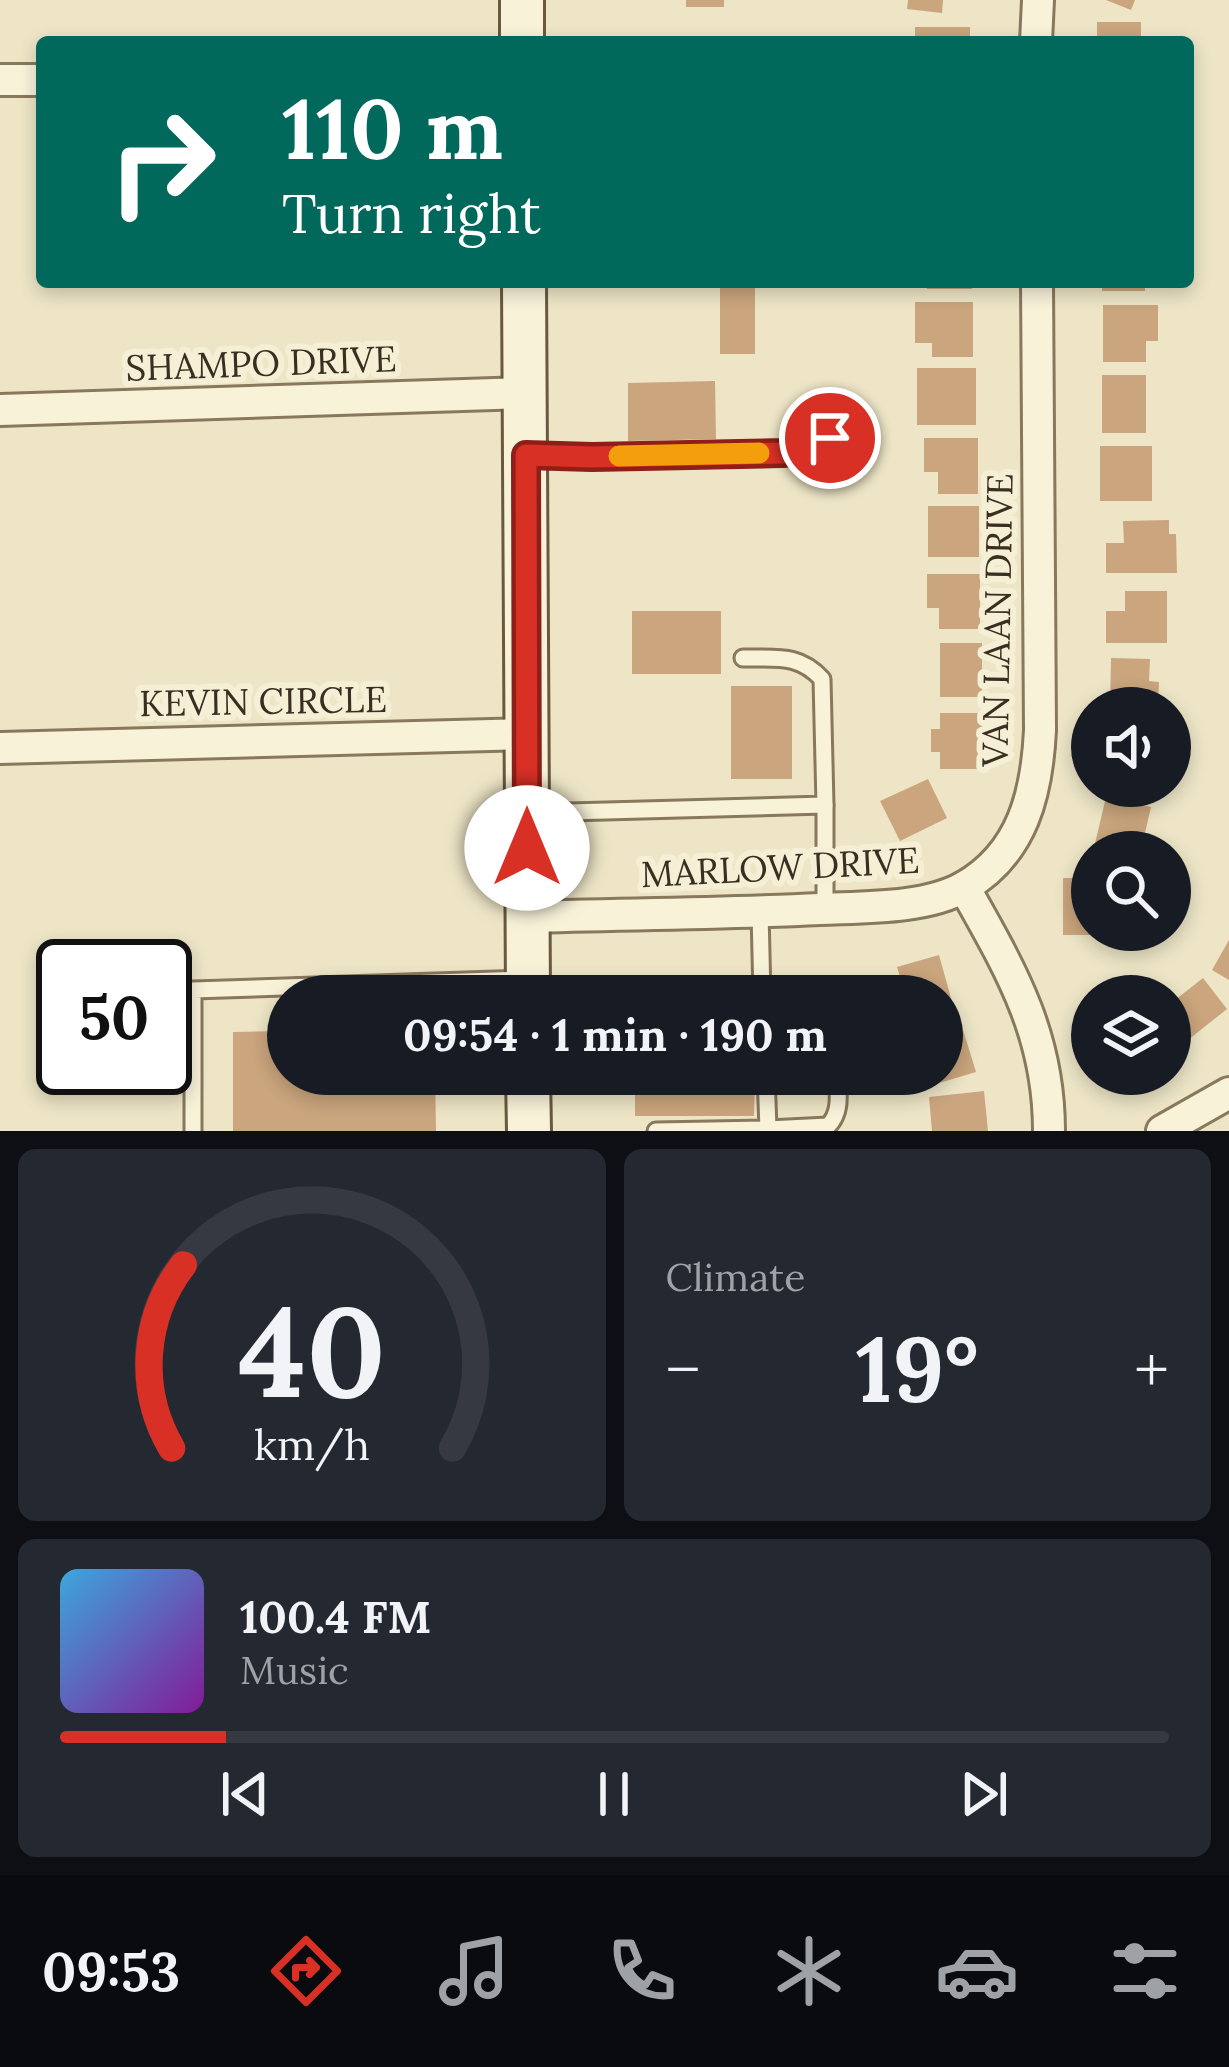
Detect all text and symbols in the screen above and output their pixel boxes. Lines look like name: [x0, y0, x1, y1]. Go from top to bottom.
text: 110 m: [282, 74, 503, 182]
icon: right: [84, 84, 240, 240]
text: Turn right: [282, 179, 541, 248]
street label: SHAMPO DRIVE: [125, 335, 397, 391]
pin: [779, 387, 881, 489]
icon: arrive: [797, 405, 863, 471]
street label: VAN LAAN DRIVE: [971, 473, 1023, 768]
street label: KEVIN CIRCLE: [139, 676, 387, 726]
map controls: [1071, 687, 1191, 1095]
button: sound: [1071, 687, 1191, 807]
position arrow: [464, 785, 590, 911]
button: search: [1071, 831, 1191, 951]
street label: MARLOW DRIVE: [640, 837, 920, 897]
speed limit sign: 50: [36, 939, 192, 1095]
button: layers: [1071, 975, 1191, 1095]
text: 09:54 · 1 min · 190 m: [403, 1006, 827, 1063]
text: Climate: [666, 1252, 805, 1302]
text: 40: [238, 1271, 386, 1431]
text: 19°: [856, 1311, 979, 1427]
text: −: [666, 1327, 700, 1411]
text: +: [1134, 1327, 1169, 1411]
text: km/h: [254, 1417, 370, 1472]
text: 100.4 FM: [240, 1588, 431, 1645]
text: Music: [240, 1645, 349, 1695]
icon: previous: [212, 1761, 278, 1827]
icon: pause: [581, 1761, 647, 1827]
icon: next: [951, 1761, 1017, 1827]
icon: directions: [264, 1929, 348, 2013]
icon: music: [432, 1929, 516, 2013]
icon: phone: [600, 1929, 684, 2013]
icon: climate: [767, 1929, 851, 2013]
icon: car: [935, 1929, 1019, 2013]
icon: filters: [1103, 1929, 1187, 2013]
text: 09:53: [42, 1937, 180, 2006]

